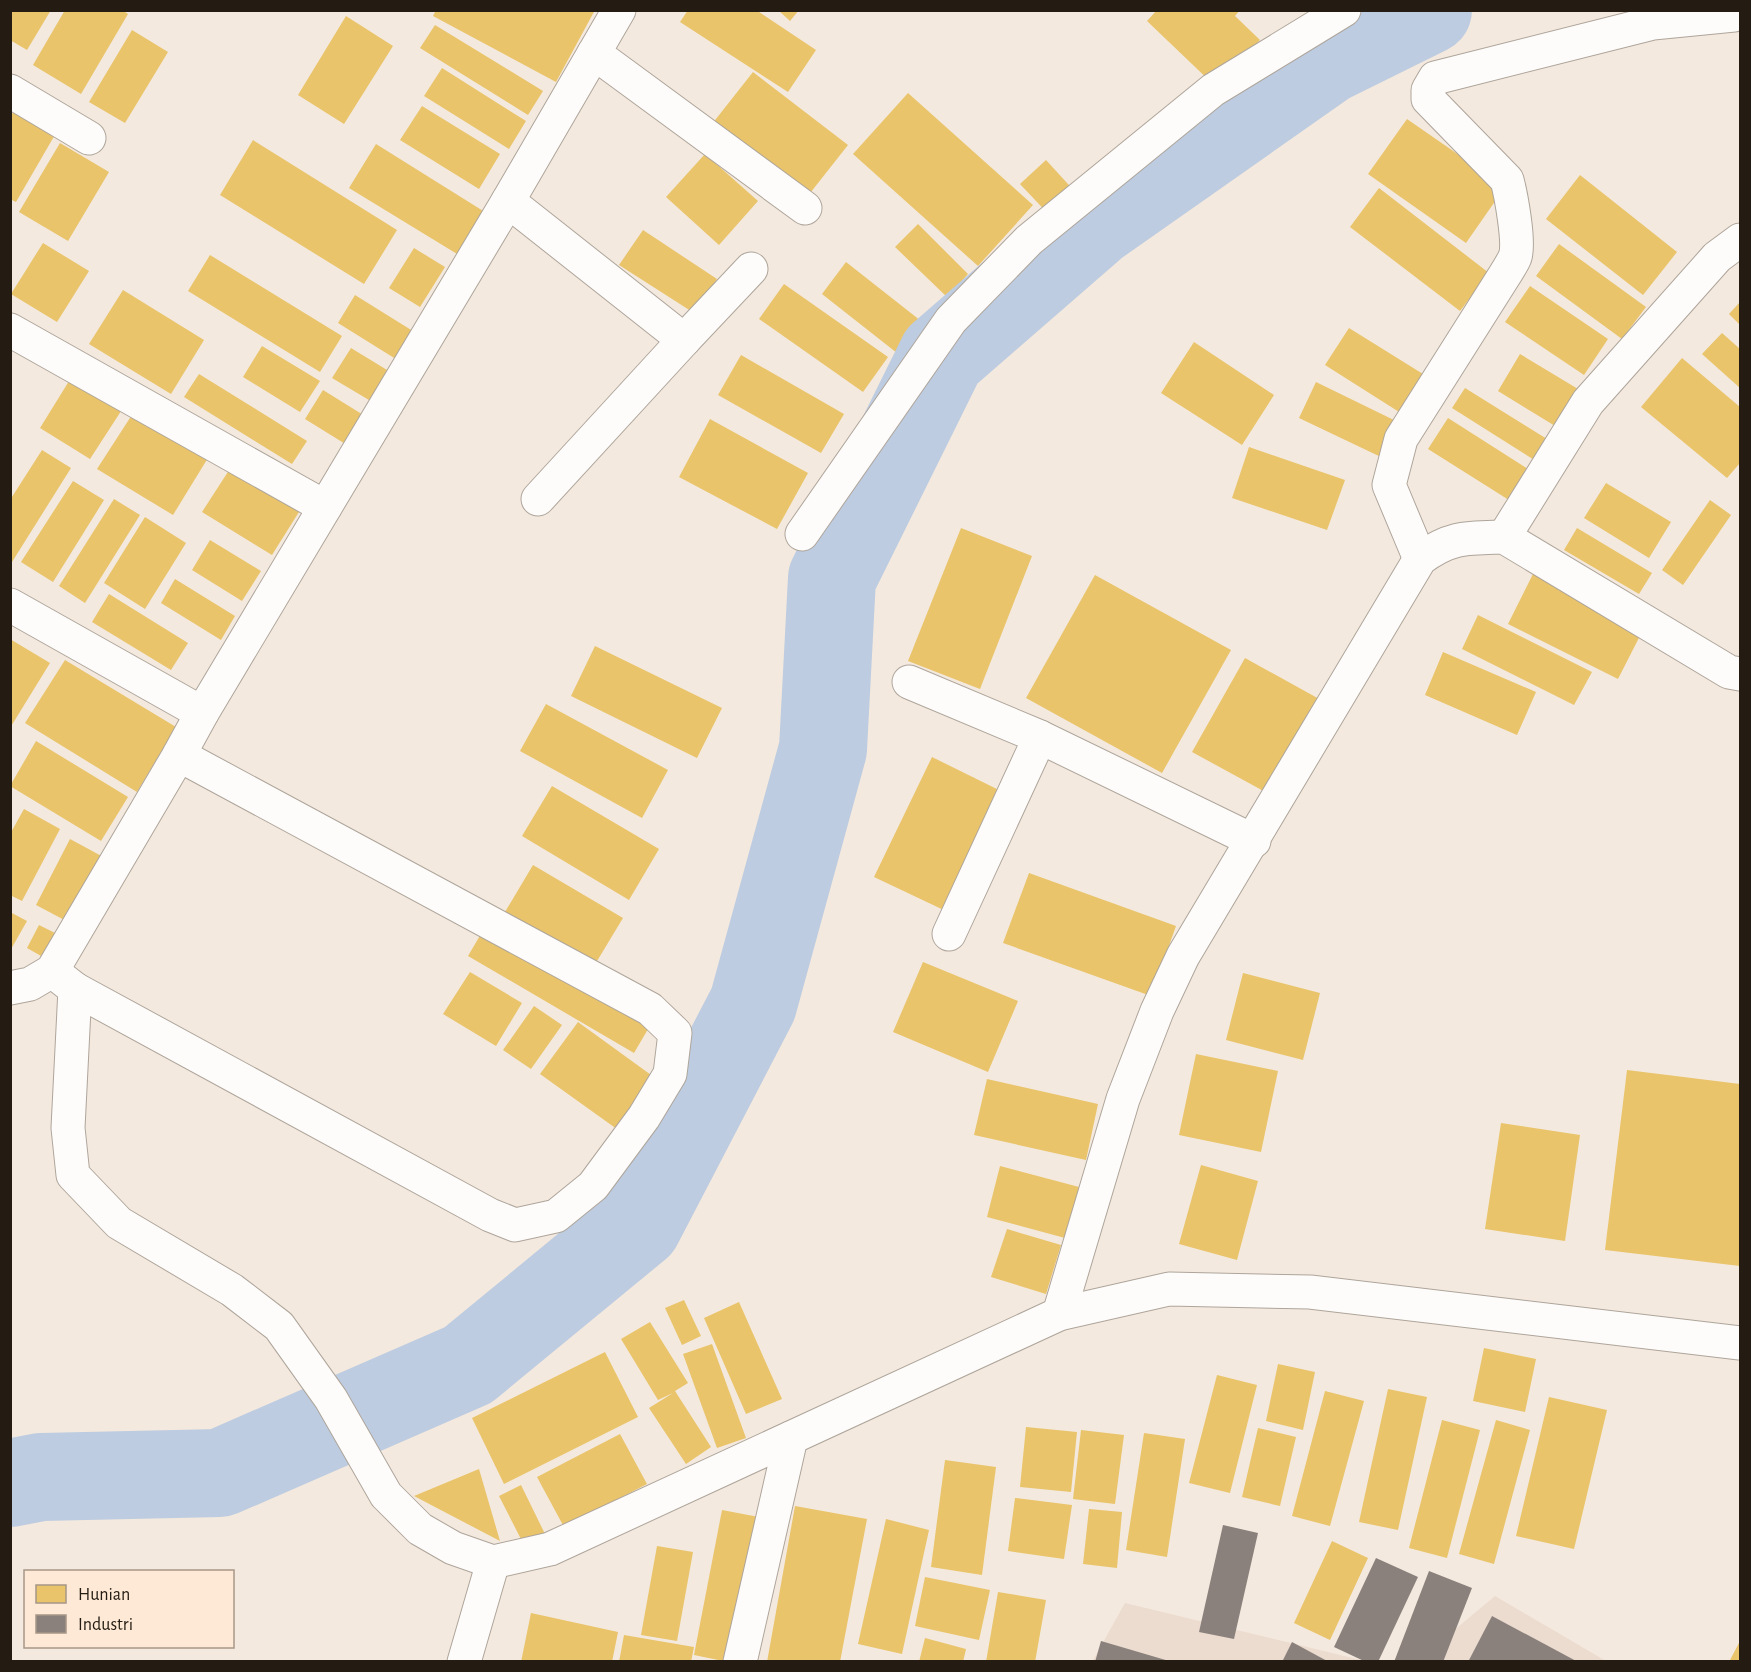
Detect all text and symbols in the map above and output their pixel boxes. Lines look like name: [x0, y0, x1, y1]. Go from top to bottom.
legend: [24, 1570, 234, 1648]
text: Hunian: [78, 1586, 130, 1604]
text: Industri: [78, 1616, 133, 1634]

